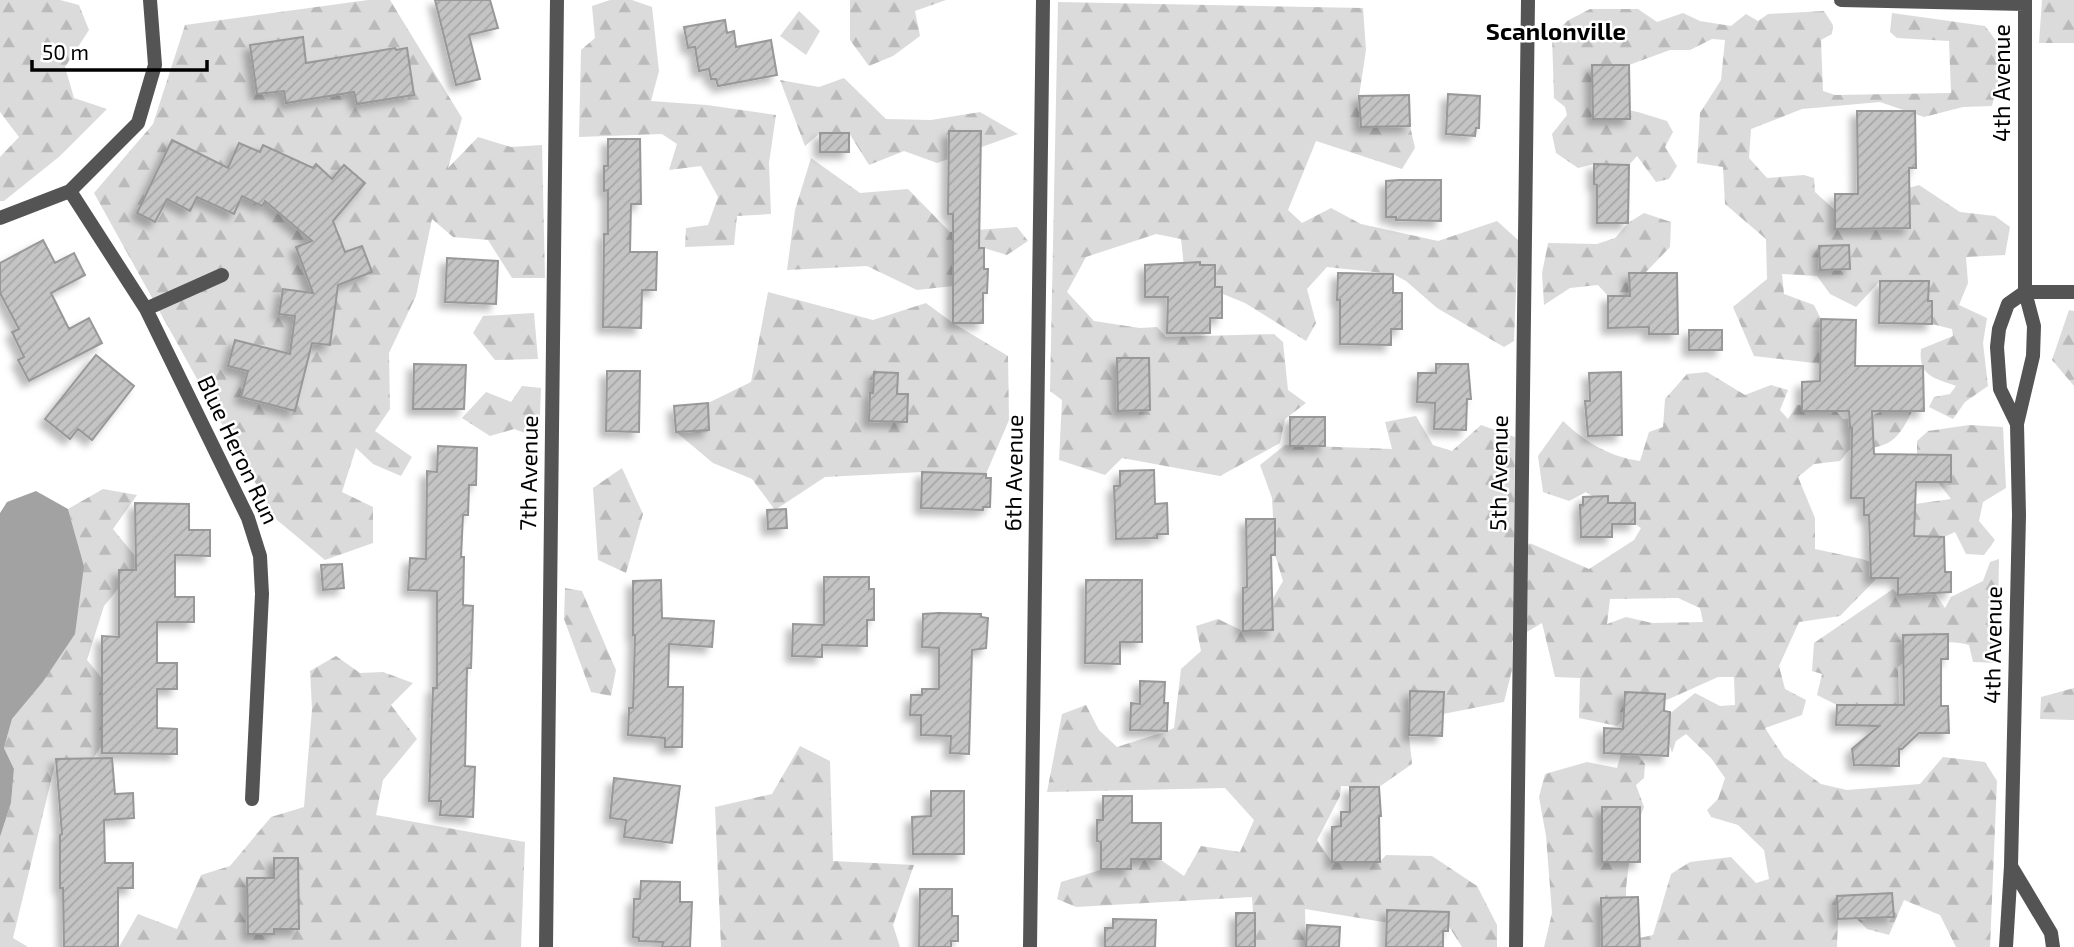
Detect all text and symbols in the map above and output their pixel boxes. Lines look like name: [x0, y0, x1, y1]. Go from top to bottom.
district label: Scanlonville: [1486, 16, 1626, 45]
street label: 4th Avenue: [1987, 24, 2015, 142]
scale bar: [32, 28, 206, 72]
text: 50 m: [42, 39, 89, 64]
street label: Blue Heron Run: [192, 371, 286, 528]
street label: 6th Avenue: [998, 414, 1028, 532]
street label: 7th Avenue: [513, 415, 543, 531]
street label: 5th Avenue: [1483, 415, 1513, 531]
street label: 4th Avenue: [1977, 586, 2007, 704]

